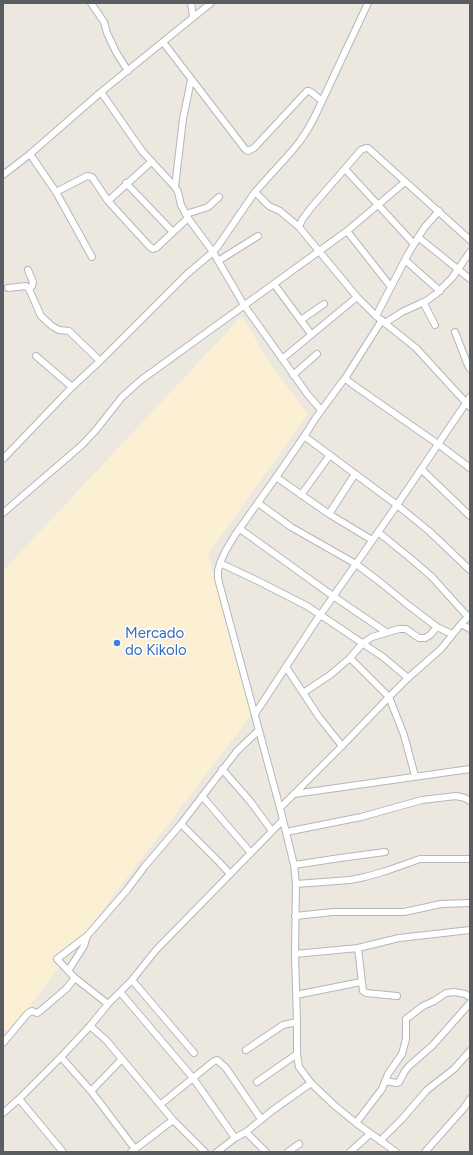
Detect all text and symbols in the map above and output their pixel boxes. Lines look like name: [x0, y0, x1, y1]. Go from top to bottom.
place label: Mercado do Kikolo: [125, 625, 187, 660]
marker: Mercado do Kikolo: [112, 638, 122, 648]

